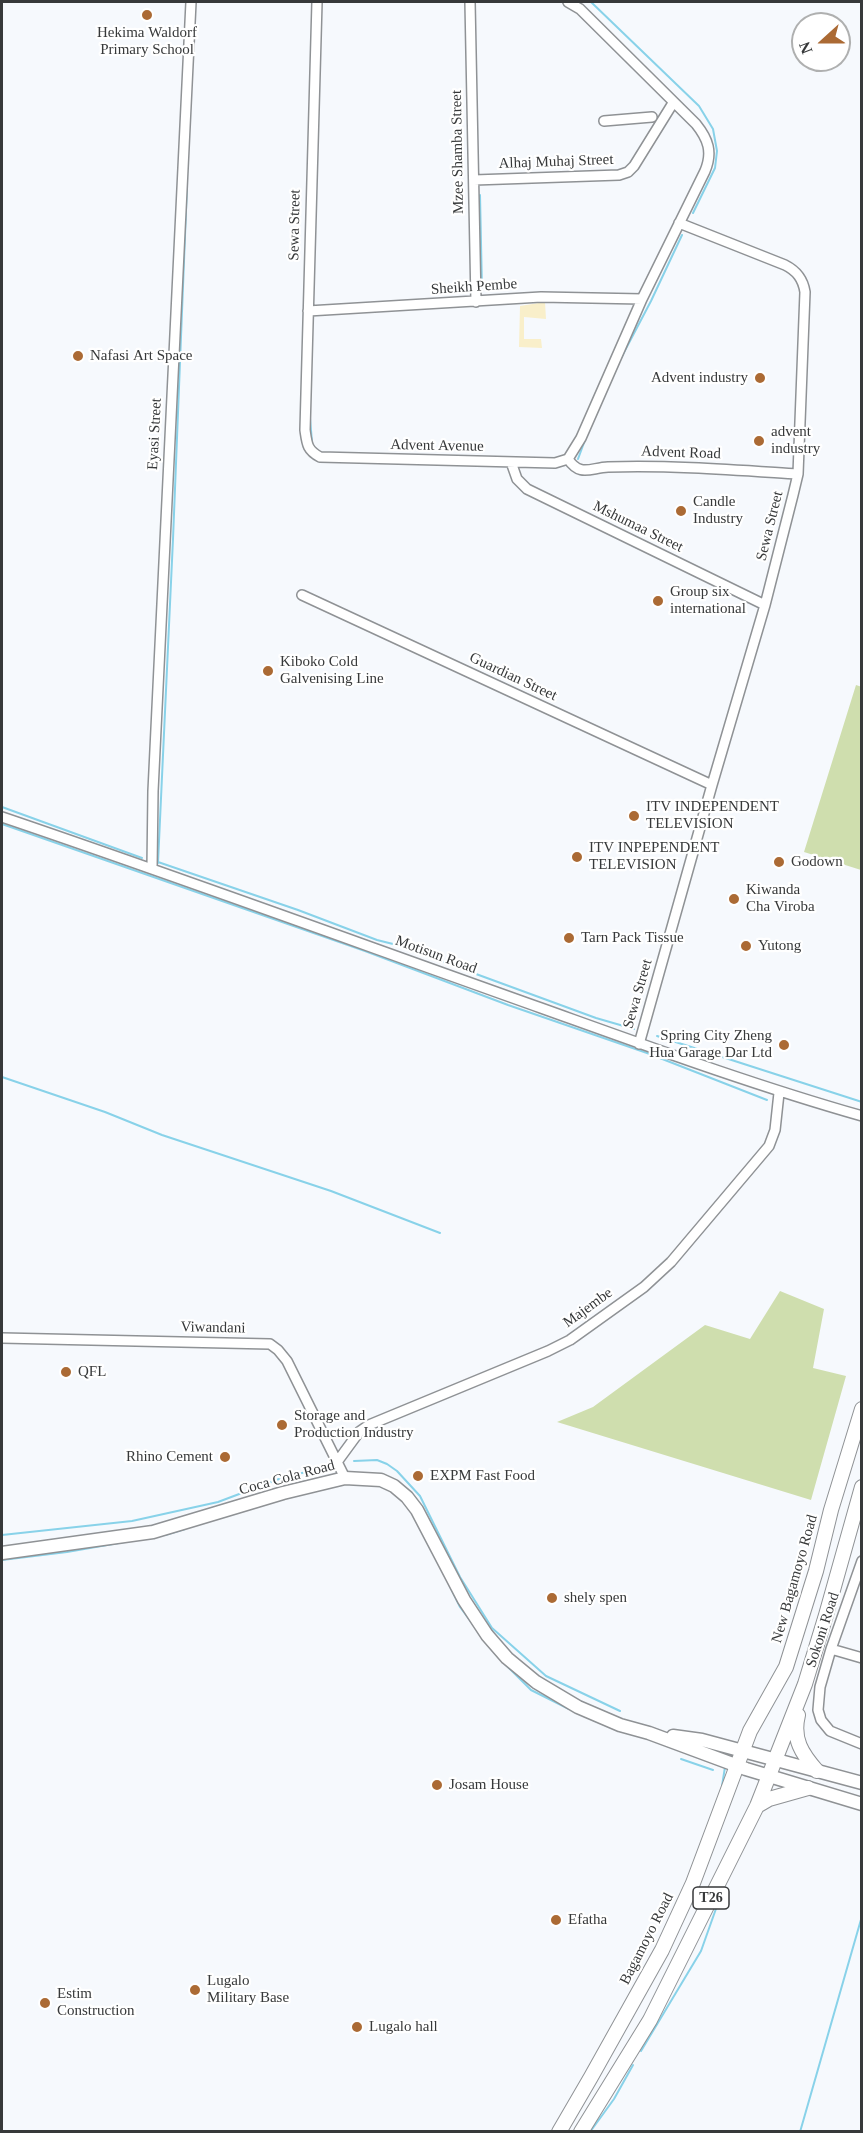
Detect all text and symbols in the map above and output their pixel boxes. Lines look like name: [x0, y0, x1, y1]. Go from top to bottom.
marker: Hekima Waldorf Primary School: [140, 8, 154, 22]
north arrow: [791, 12, 851, 72]
place label: Hekima Waldorf Primary School: [97, 24, 197, 59]
text: N: [796, 39, 816, 56]
street label: Mzee Shamba Street: [448, 90, 468, 214]
street label: Alhaj Muhaj Street: [498, 151, 614, 173]
street label: Sewa Street: [285, 189, 305, 261]
street label: Sheikh Pembe: [430, 275, 518, 299]
place label: Nafasi Art Space: [90, 347, 192, 365]
marker: Nafasi Art Space: [71, 349, 85, 363]
place label: Advent industry: [651, 369, 748, 387]
marker: Advent industry: [753, 371, 767, 385]
street label: Eyasi Street: [144, 398, 166, 470]
place label: advent industry: [771, 423, 820, 458]
marker: advent industry: [752, 434, 766, 448]
street label: Advent Avenue: [390, 436, 484, 456]
street label: Advent Road: [641, 443, 721, 463]
street label: Sewa Street: [753, 489, 787, 563]
place label: Candle Industry: [693, 493, 743, 528]
street label: Mshumaa Street: [590, 497, 686, 557]
marker: Candle Industry: [674, 504, 688, 518]
place label: Group six international: [670, 583, 746, 618]
marker: Group six international: [651, 594, 665, 608]
street label: Guardian Street: [466, 649, 560, 705]
place label: Kiboko Cold Galvenising Line: [280, 653, 384, 688]
marker: Kiboko Cold Galvenising Line: [261, 664, 275, 678]
place label: ITV INDEPENDENT TELEVISION: [646, 798, 779, 833]
marker: ITV INDEPENDENT TELEVISION: [627, 809, 641, 823]
place label: ITV INPEPENDENT TELEVISION: [589, 839, 719, 874]
marker: ITV INPEPENDENT TELEVISION: [570, 850, 584, 864]
place label: Godown: [791, 853, 843, 871]
marker: Godown: [772, 855, 786, 869]
place label: Kiwanda Cha Viroba: [746, 881, 815, 916]
marker: Kiwanda Cha Viroba: [727, 892, 741, 906]
place label: Tarn Pack Tissue: [581, 929, 684, 947]
marker: Tarn Pack Tissue: [562, 931, 576, 945]
street label: Motisun Road: [393, 932, 479, 978]
place label: Yutong: [758, 937, 801, 955]
marker: Yutong: [739, 939, 753, 953]
street label: Sewa Street: [620, 957, 656, 1031]
place label: Spring City Zheng Hua Garage Dar Ltd: [649, 1027, 772, 1062]
marker: Spring City Zheng Hua Garage Dar Ltd: [777, 1038, 791, 1052]
street label: Majembe: [560, 1284, 616, 1332]
street label: Viwandani: [180, 1318, 246, 1338]
place label: QFL: [78, 1363, 106, 1381]
marker: QFL: [59, 1365, 73, 1379]
place label: Storage and Production Industry: [294, 1407, 414, 1442]
marker: Storage and Production Industry: [275, 1418, 289, 1432]
place label: Rhino Cement: [126, 1448, 213, 1466]
marker: Rhino Cement: [218, 1450, 232, 1464]
street label: Coca Cola Road: [237, 1457, 337, 1499]
place label: EXPM Fast Food: [430, 1467, 535, 1485]
marker: EXPM Fast Food: [411, 1469, 425, 1483]
street label: New Bagamoyo Road: [768, 1513, 822, 1645]
place label: shely spen: [564, 1589, 627, 1607]
street label: Sokoni Road: [802, 1590, 844, 1670]
marker: shely spen: [545, 1591, 559, 1605]
place label: Josam House: [449, 1776, 529, 1794]
marker: Josam House: [430, 1778, 444, 1792]
road number: T26: [693, 1887, 729, 1909]
street label: Bagamoyo Road: [616, 1890, 678, 1988]
place label: Efatha: [568, 1911, 607, 1929]
marker: Efatha: [549, 1913, 563, 1927]
place label: Lugalo Military Base: [207, 1972, 289, 2007]
marker: Lugalo Military Base: [188, 1983, 202, 1997]
place label: Estim Construction: [57, 1985, 134, 2020]
marker: Estim Construction: [38, 1996, 52, 2010]
place label: Lugalo hall: [369, 2018, 438, 2036]
marker: Lugalo hall: [350, 2020, 364, 2034]

